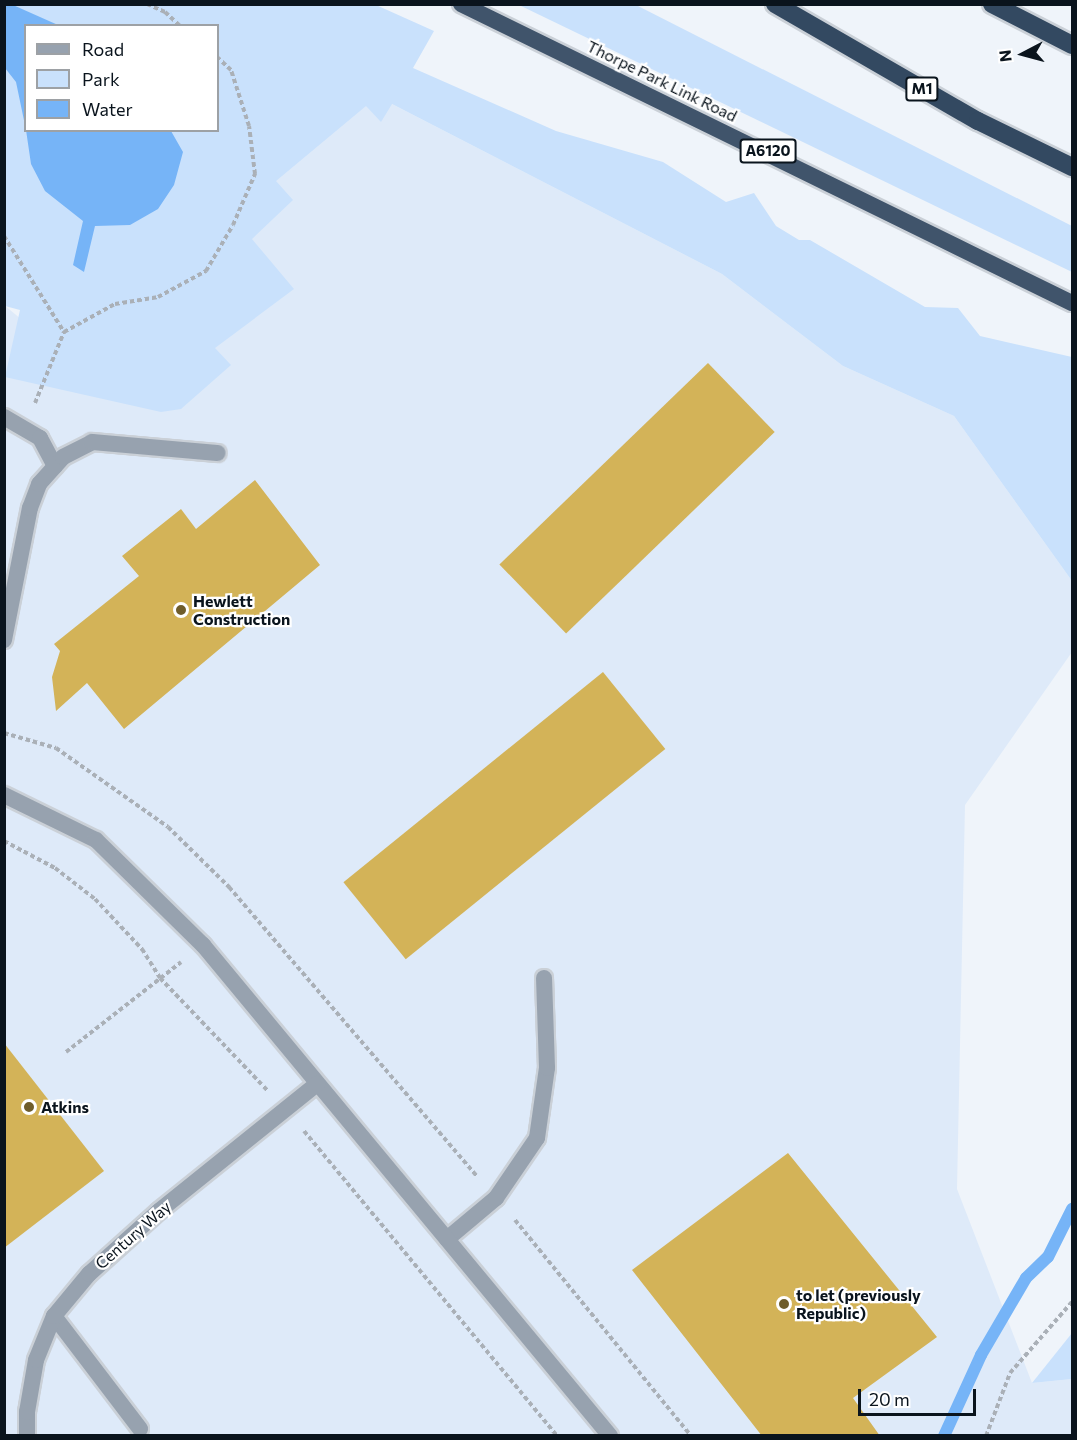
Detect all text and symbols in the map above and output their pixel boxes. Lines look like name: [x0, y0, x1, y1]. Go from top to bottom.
legend: [24, 24, 219, 132]
north arrow: [993, 24, 1053, 84]
street label: Thorpe Park Link Road: [584, 36, 740, 126]
text: Road: [82, 38, 124, 60]
text: N: [995, 49, 1015, 63]
text: Park: [82, 68, 120, 90]
road number: M1: [904, 77, 940, 101]
text: Water: [82, 98, 133, 120]
road number: A6120: [740, 139, 796, 163]
place label: Hewlett Construction: [193, 591, 290, 629]
marker: Hewlett Construction: [174, 603, 188, 617]
place label: Atkins: [41, 1097, 89, 1117]
marker: Atkins: [22, 1100, 36, 1114]
street label: Century Way: [91, 1197, 175, 1273]
place label: to let (previously Republic): [796, 1285, 921, 1323]
marker: to let (previously Republic): [777, 1297, 791, 1311]
scale bar: [861, 1377, 980, 1415]
text: 20 m: [869, 1388, 910, 1410]

